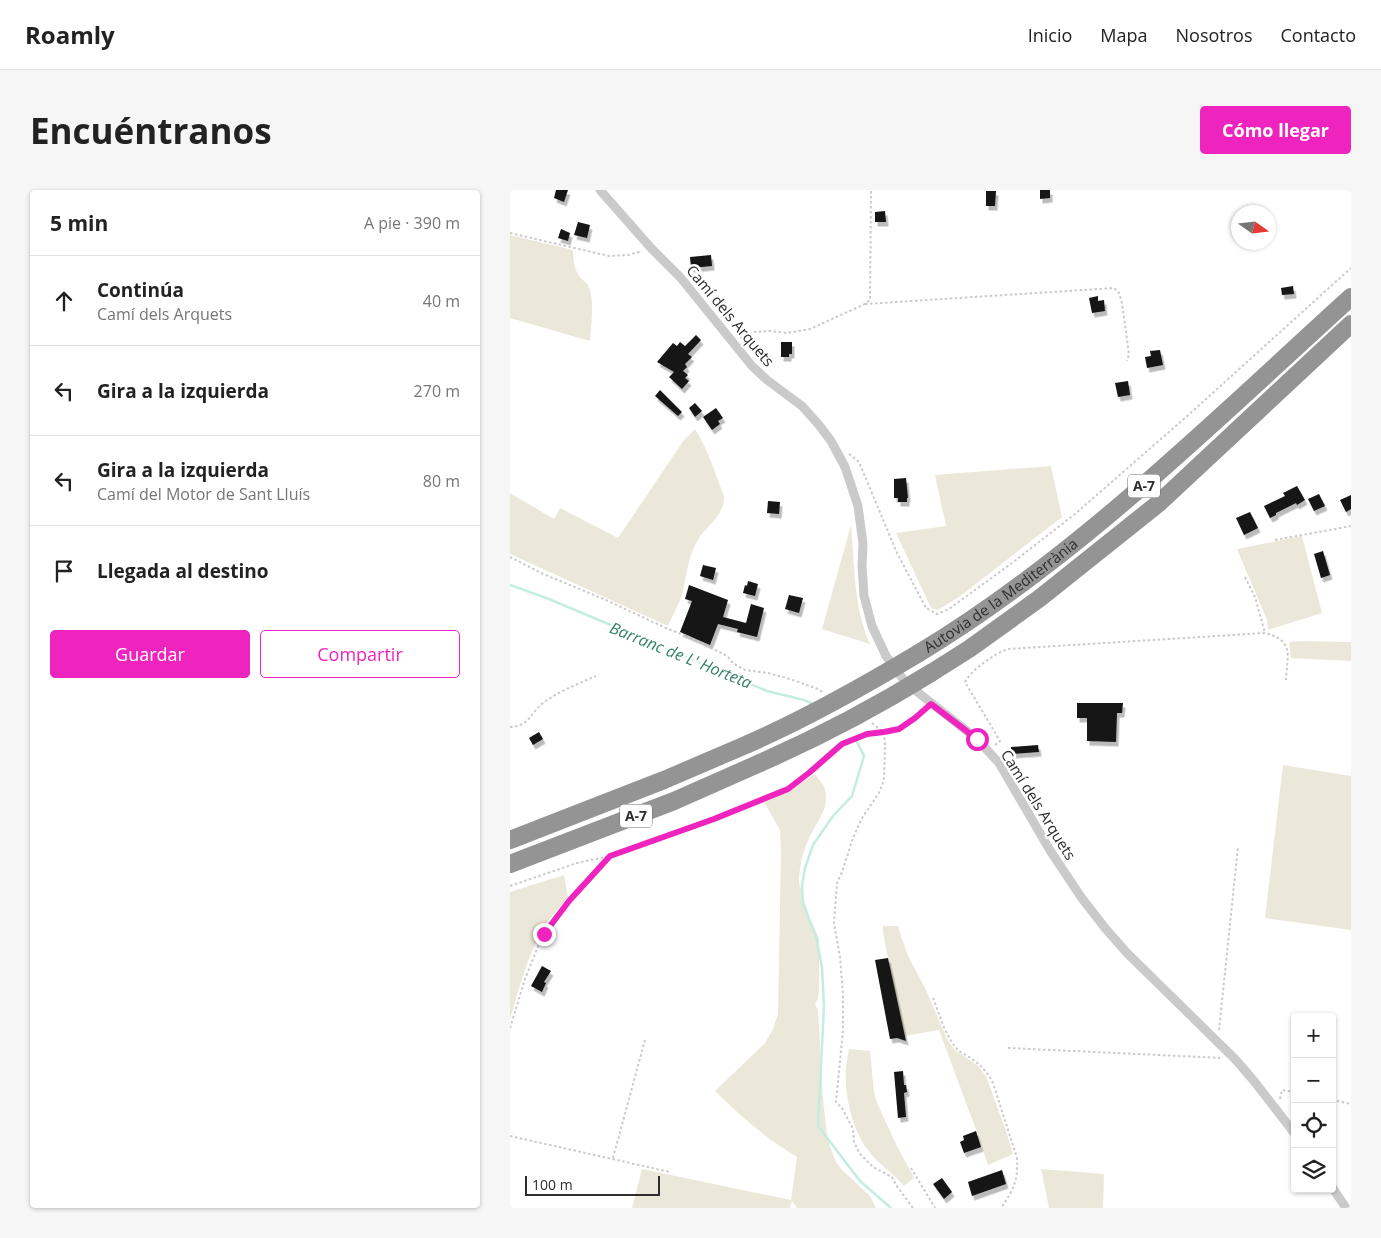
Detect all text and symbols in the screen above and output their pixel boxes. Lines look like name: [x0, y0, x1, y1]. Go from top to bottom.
text: Roamly: [25, 18, 115, 51]
text: Inicio: [1028, 23, 1072, 47]
text: Mapa: [1100, 23, 1148, 47]
text: Nosotros: [1176, 23, 1253, 47]
text: Contacto: [1281, 23, 1356, 47]
button: Cómo llegar: [1200, 106, 1351, 154]
text: Encuéntranos: [30, 107, 272, 154]
north arrow: [1231, 205, 1276, 250]
text: 5 min: [50, 209, 108, 237]
text: A pie · 390 m: [364, 212, 460, 234]
street label: Camí dels Arquets: [682, 260, 779, 370]
text: Continúa: [97, 277, 184, 303]
icon: ahead: [50, 287, 78, 315]
text: 40 m: [423, 290, 460, 312]
text: Camí dels Arquets: [97, 303, 232, 325]
icon: left: [50, 377, 78, 405]
text: Gira a la izquierda: [97, 378, 269, 404]
text: 270 m: [414, 380, 460, 402]
text: Gira a la izquierda: [97, 457, 269, 483]
icon: left: [50, 467, 78, 495]
text: 80 m: [423, 470, 460, 492]
road number: A-7: [1128, 474, 1160, 498]
text: Camí del Motor de Sant Lluís: [97, 483, 310, 505]
street label: Autovia de la Mediterrània: [920, 533, 1082, 657]
icon: arrive: [50, 557, 78, 585]
text: Llegada al destino: [97, 558, 269, 584]
water label: Barranc de L' Horteta: [607, 616, 755, 694]
button: Guardar: [50, 630, 250, 678]
button: Compartir: [260, 630, 460, 678]
route start: [966, 728, 989, 751]
street label: Camí dels Arquets: [997, 745, 1081, 863]
road number: A-7: [620, 804, 652, 828]
route end: [533, 923, 556, 946]
map controls: [1291, 1013, 1336, 1193]
button: +: [1291, 1013, 1336, 1058]
button: −: [1291, 1058, 1336, 1103]
button: locate: [1291, 1103, 1336, 1148]
button: layers: [1291, 1148, 1336, 1193]
scale bar: [525, 1173, 660, 1196]
text: 100 m: [532, 1175, 573, 1194]

